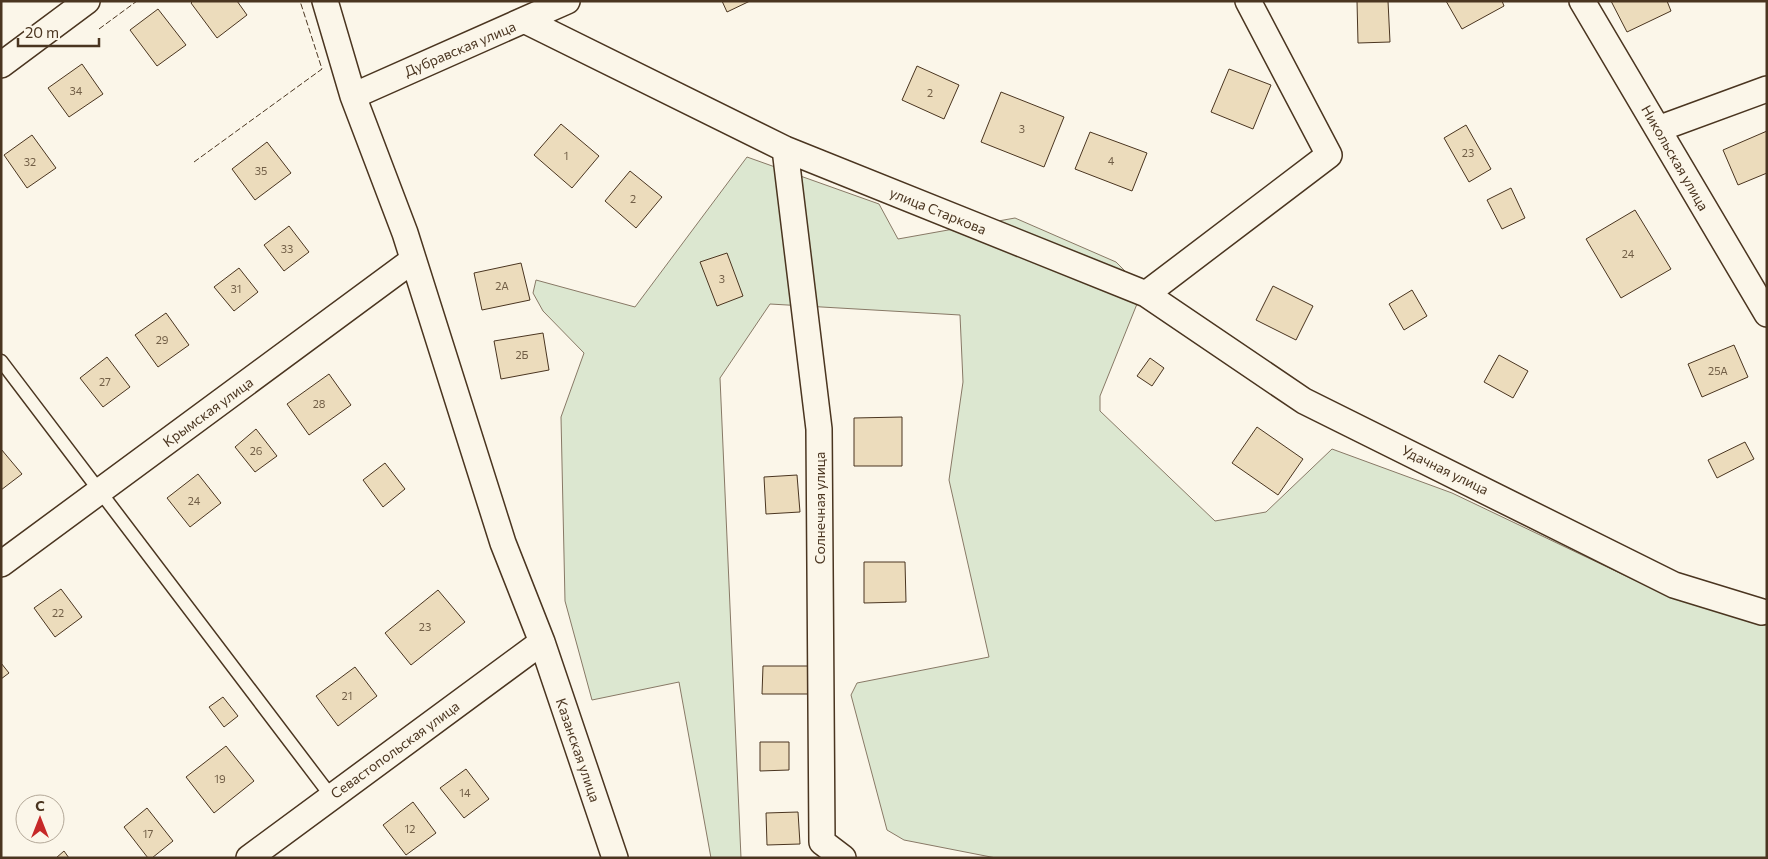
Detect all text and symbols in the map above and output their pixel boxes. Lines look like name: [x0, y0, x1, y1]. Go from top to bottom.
scale bar: [18, 15, 99, 47]
street label: Дубравская улица: [401, 17, 518, 80]
text: 20 m: [25, 23, 59, 41]
house number: 34: [70, 84, 83, 97]
house number: 2: [927, 86, 933, 99]
street label: Никольская улица: [1638, 102, 1713, 214]
house number: 3: [1019, 122, 1025, 135]
house number: 23: [1462, 146, 1474, 159]
house number: 1: [564, 149, 568, 162]
house number: 4: [1108, 154, 1115, 167]
house number: 32: [24, 155, 36, 168]
house number: 35: [255, 164, 267, 177]
street label: улица Старкова: [887, 183, 989, 238]
house number: 2: [630, 192, 636, 205]
house number: 33: [281, 242, 293, 255]
house number: 24: [1622, 247, 1635, 260]
house number: 3: [719, 272, 725, 285]
house number: 2А: [495, 279, 509, 292]
house number: 31: [231, 282, 241, 295]
house number: 29: [156, 333, 169, 346]
house number: 2Б: [516, 348, 529, 361]
house number: 25А: [1708, 364, 1728, 377]
street label: Крымская улица: [159, 373, 256, 450]
house number: 27: [99, 375, 111, 388]
house number: 28: [313, 397, 326, 410]
street label: Удачная улица: [1399, 441, 1491, 498]
house number: 26: [250, 444, 263, 457]
street label: Солнечная улица: [811, 452, 828, 564]
house number: 24: [188, 494, 201, 507]
house number: 22: [52, 606, 64, 619]
house number: 23: [419, 620, 431, 633]
house number: 21: [342, 689, 352, 702]
street label: Казанская улица: [553, 696, 604, 804]
street label: Севастопольская улица: [327, 697, 462, 802]
house number: 19: [214, 772, 226, 785]
house number: 14: [459, 786, 471, 799]
north arrow: [15, 794, 65, 844]
text: С: [35, 797, 45, 814]
house number: 12: [405, 822, 415, 835]
house number: 17: [143, 827, 153, 840]

